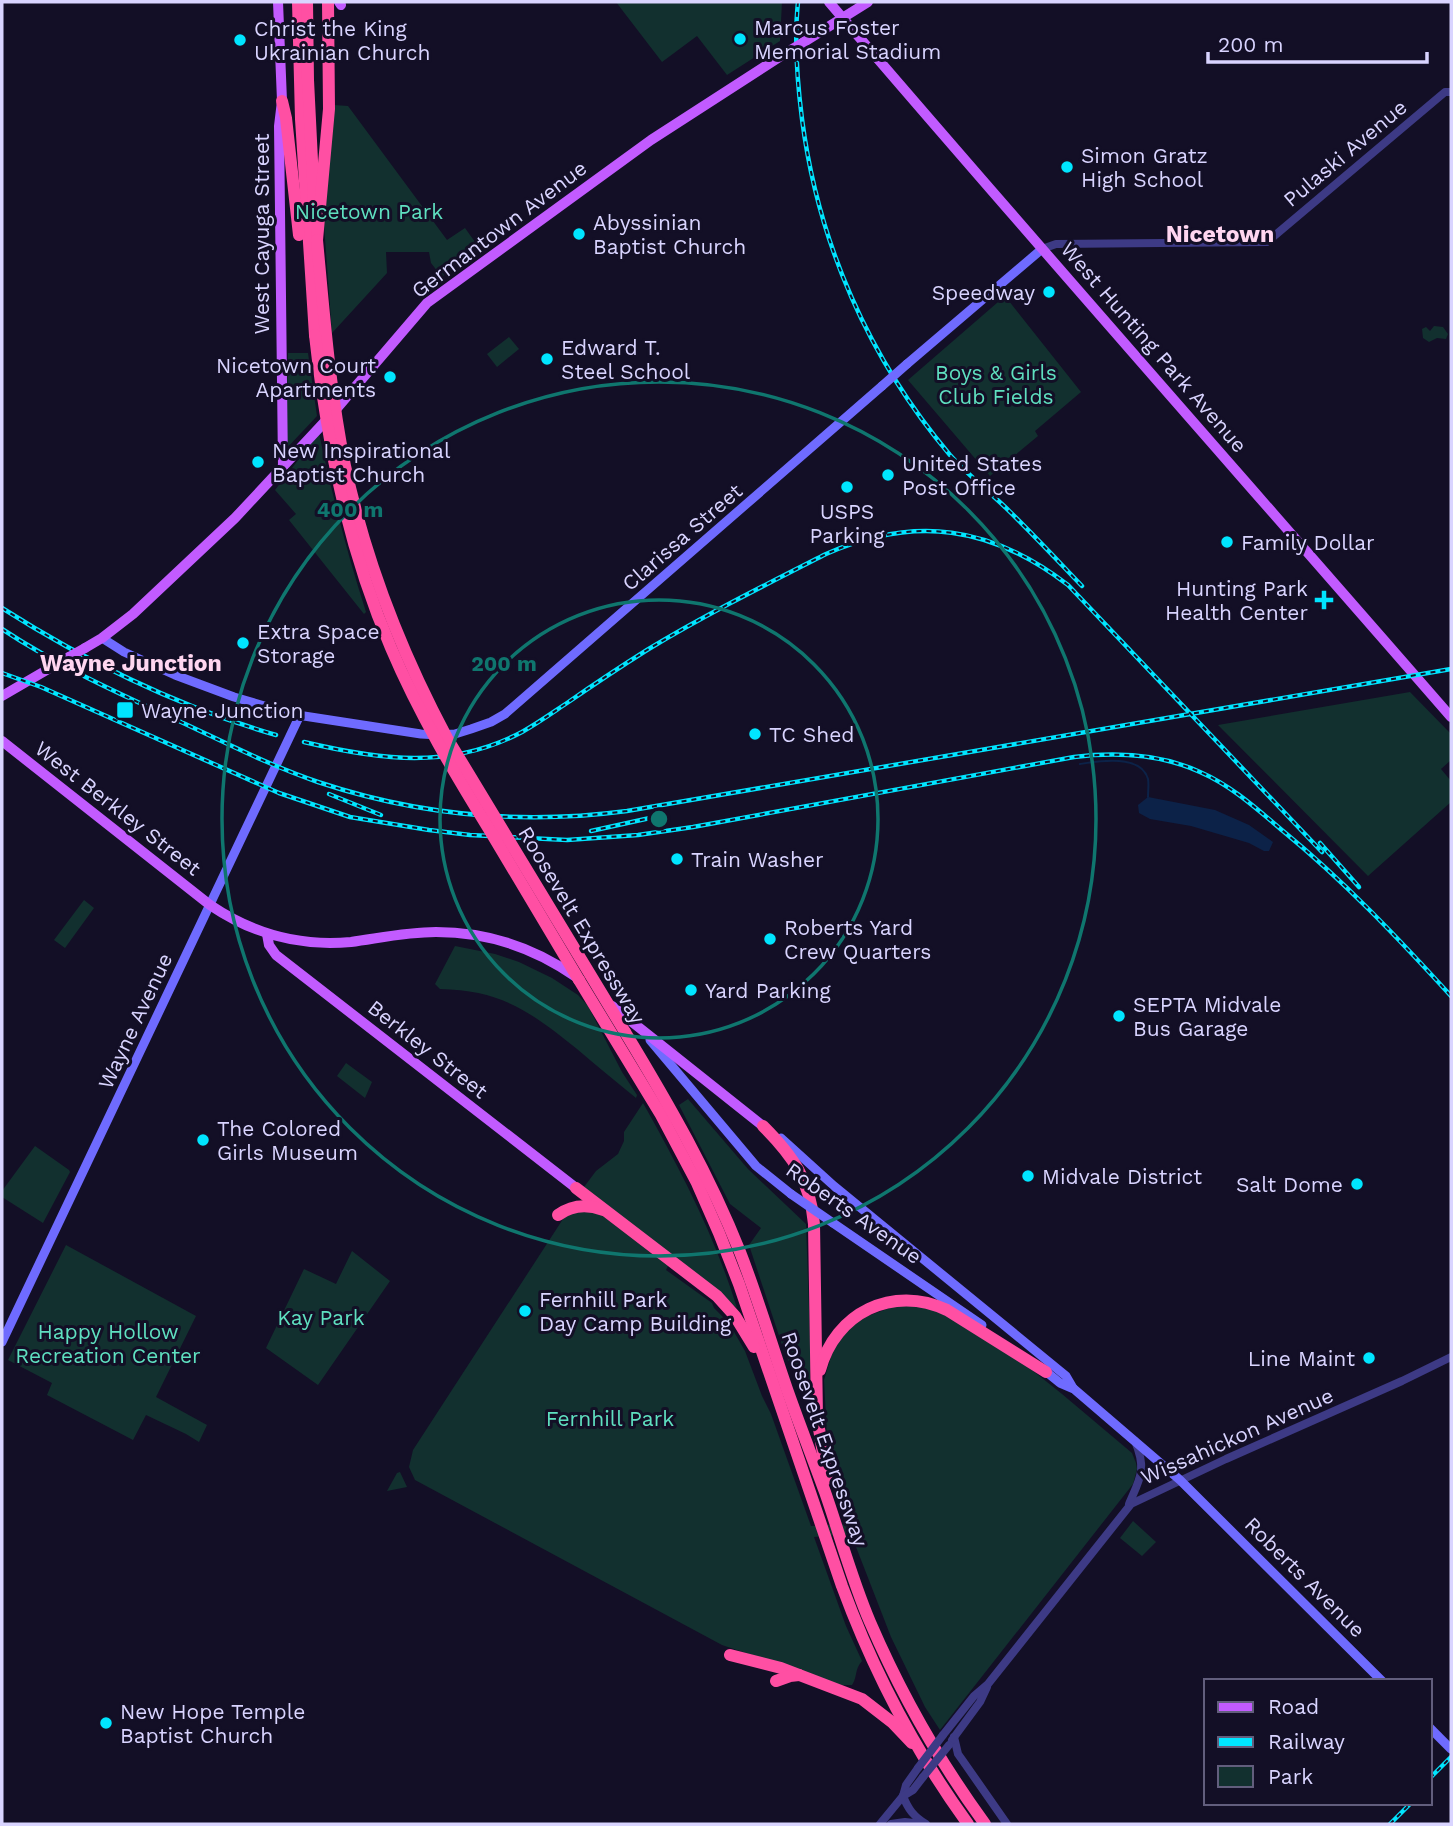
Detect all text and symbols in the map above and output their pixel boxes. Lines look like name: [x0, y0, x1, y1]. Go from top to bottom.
place label: Marcus Foster Memorial Stadium: [754, 15, 941, 64]
place label: Christ the King Ukrainian Church: [254, 16, 430, 65]
scale bar: [1208, 21, 1427, 65]
marker: Marcus Foster Memorial Stadium: [732, 31, 748, 47]
marker: Christ the King Ukrainian Church: [232, 32, 248, 48]
text: 200 m: [1218, 32, 1284, 57]
street label: Pulaski Avenue: [1278, 94, 1412, 212]
street label: West Cayuga Street: [249, 133, 274, 335]
place label: Simon Gratz High School: [1081, 143, 1208, 192]
street label: Germantown Avenue: [406, 155, 592, 303]
marker: Simon Gratz High School: [1059, 159, 1075, 175]
park label: Nicetown Park: [295, 199, 443, 224]
place label: Abyssinian Baptist Church: [593, 210, 746, 259]
district label: Nicetown: [1166, 221, 1274, 248]
marker: Abyssinian Baptist Church: [571, 226, 587, 242]
street label: West Hunting Park Avenue: [1056, 237, 1252, 457]
place label: Speedway: [932, 280, 1035, 305]
marker: Speedway: [1041, 284, 1057, 300]
place label: Edward T. Steel School: [561, 335, 691, 384]
marker: Edward T. Steel School: [539, 351, 555, 367]
place label: Nicetown Court Apartments: [216, 353, 376, 402]
park label: Boys & Girls Club Fields: [935, 360, 1057, 409]
marker: Nicetown Court Apartments: [382, 369, 398, 385]
place label: New Inspirational Baptist Church: [272, 438, 451, 487]
place label: United States Post Office: [902, 451, 1042, 500]
marker: New Inspirational Baptist Church: [250, 454, 266, 470]
marker: United States Post Office: [880, 467, 896, 483]
street label: Clarissa Street: [617, 478, 747, 596]
marker: USPS Parking: [839, 479, 855, 495]
text: 400 m: [317, 497, 383, 522]
place label: USPS Parking: [810, 499, 885, 548]
place label: Family Dollar: [1241, 530, 1375, 555]
marker: Family Dollar: [1219, 534, 1235, 550]
place label: Hunting Park Health Center: [1165, 576, 1308, 625]
marker: Hunting Park Health Center: [1314, 590, 1334, 610]
place label: Extra Space Storage: [257, 619, 380, 668]
marker: Extra Space Storage: [235, 635, 251, 651]
district label: Wayne Junction: [40, 650, 222, 677]
text: 200 m: [471, 651, 537, 676]
place label: Wayne Junction: [141, 698, 304, 723]
marker: Wayne Junction: [115, 700, 135, 720]
place label: TC Shed: [769, 722, 855, 747]
marker: TC Shed: [747, 726, 763, 742]
street label: West Berkley Street: [30, 735, 206, 881]
centre of rings: [647, 807, 671, 831]
street label: Roosevelt Expressway: [513, 822, 651, 1028]
place label: Train Washer: [691, 847, 824, 872]
marker: Train Washer: [669, 851, 685, 867]
place label: Roberts Yard Crew Quarters: [784, 915, 931, 964]
marker: Roberts Yard Crew Quarters: [762, 931, 778, 947]
street label: Wayne Avenue: [93, 949, 177, 1093]
place label: Yard Parking: [705, 978, 831, 1003]
marker: Yard Parking: [683, 982, 699, 998]
place label: SEPTA Midvale Bus Garage: [1133, 992, 1281, 1041]
street label: Berkley Street: [363, 995, 493, 1104]
marker: SEPTA Midvale Bus Garage: [1111, 1008, 1127, 1024]
place label: The Colored Girls Museum: [217, 1116, 358, 1165]
marker: The Colored Girls Museum: [195, 1132, 211, 1148]
street label: Roberts Avenue: [781, 1157, 927, 1269]
place label: Midvale District: [1042, 1164, 1202, 1189]
marker: Midvale District: [1020, 1168, 1036, 1184]
place label: Salt Dome: [1236, 1172, 1343, 1197]
marker: Salt Dome: [1349, 1176, 1365, 1192]
place label: Fernhill Park Day Camp Building: [539, 1287, 732, 1336]
marker: Fernhill Park Day Camp Building: [517, 1303, 533, 1319]
park label: Kay Park: [277, 1305, 365, 1330]
park label: Happy Hollow Recreation Center: [15, 1319, 201, 1368]
street label: Roosevelt Expressway: [776, 1328, 874, 1550]
place label: Line Maint: [1248, 1346, 1355, 1371]
marker: Line Maint: [1361, 1350, 1377, 1366]
street label: Wissahickon Avenue: [1137, 1382, 1337, 1490]
park label: Fernhill Park: [546, 1406, 674, 1431]
street label: Roberts Avenue: [1240, 1512, 1370, 1642]
legend: [1204, 1679, 1432, 1805]
text: Road: [1268, 1694, 1319, 1719]
place label: New Hope Temple Baptist Church: [120, 1699, 305, 1748]
marker: New Hope Temple Baptist Church: [98, 1715, 114, 1731]
text: Railway: [1268, 1729, 1345, 1754]
text: Park: [1268, 1764, 1313, 1789]

